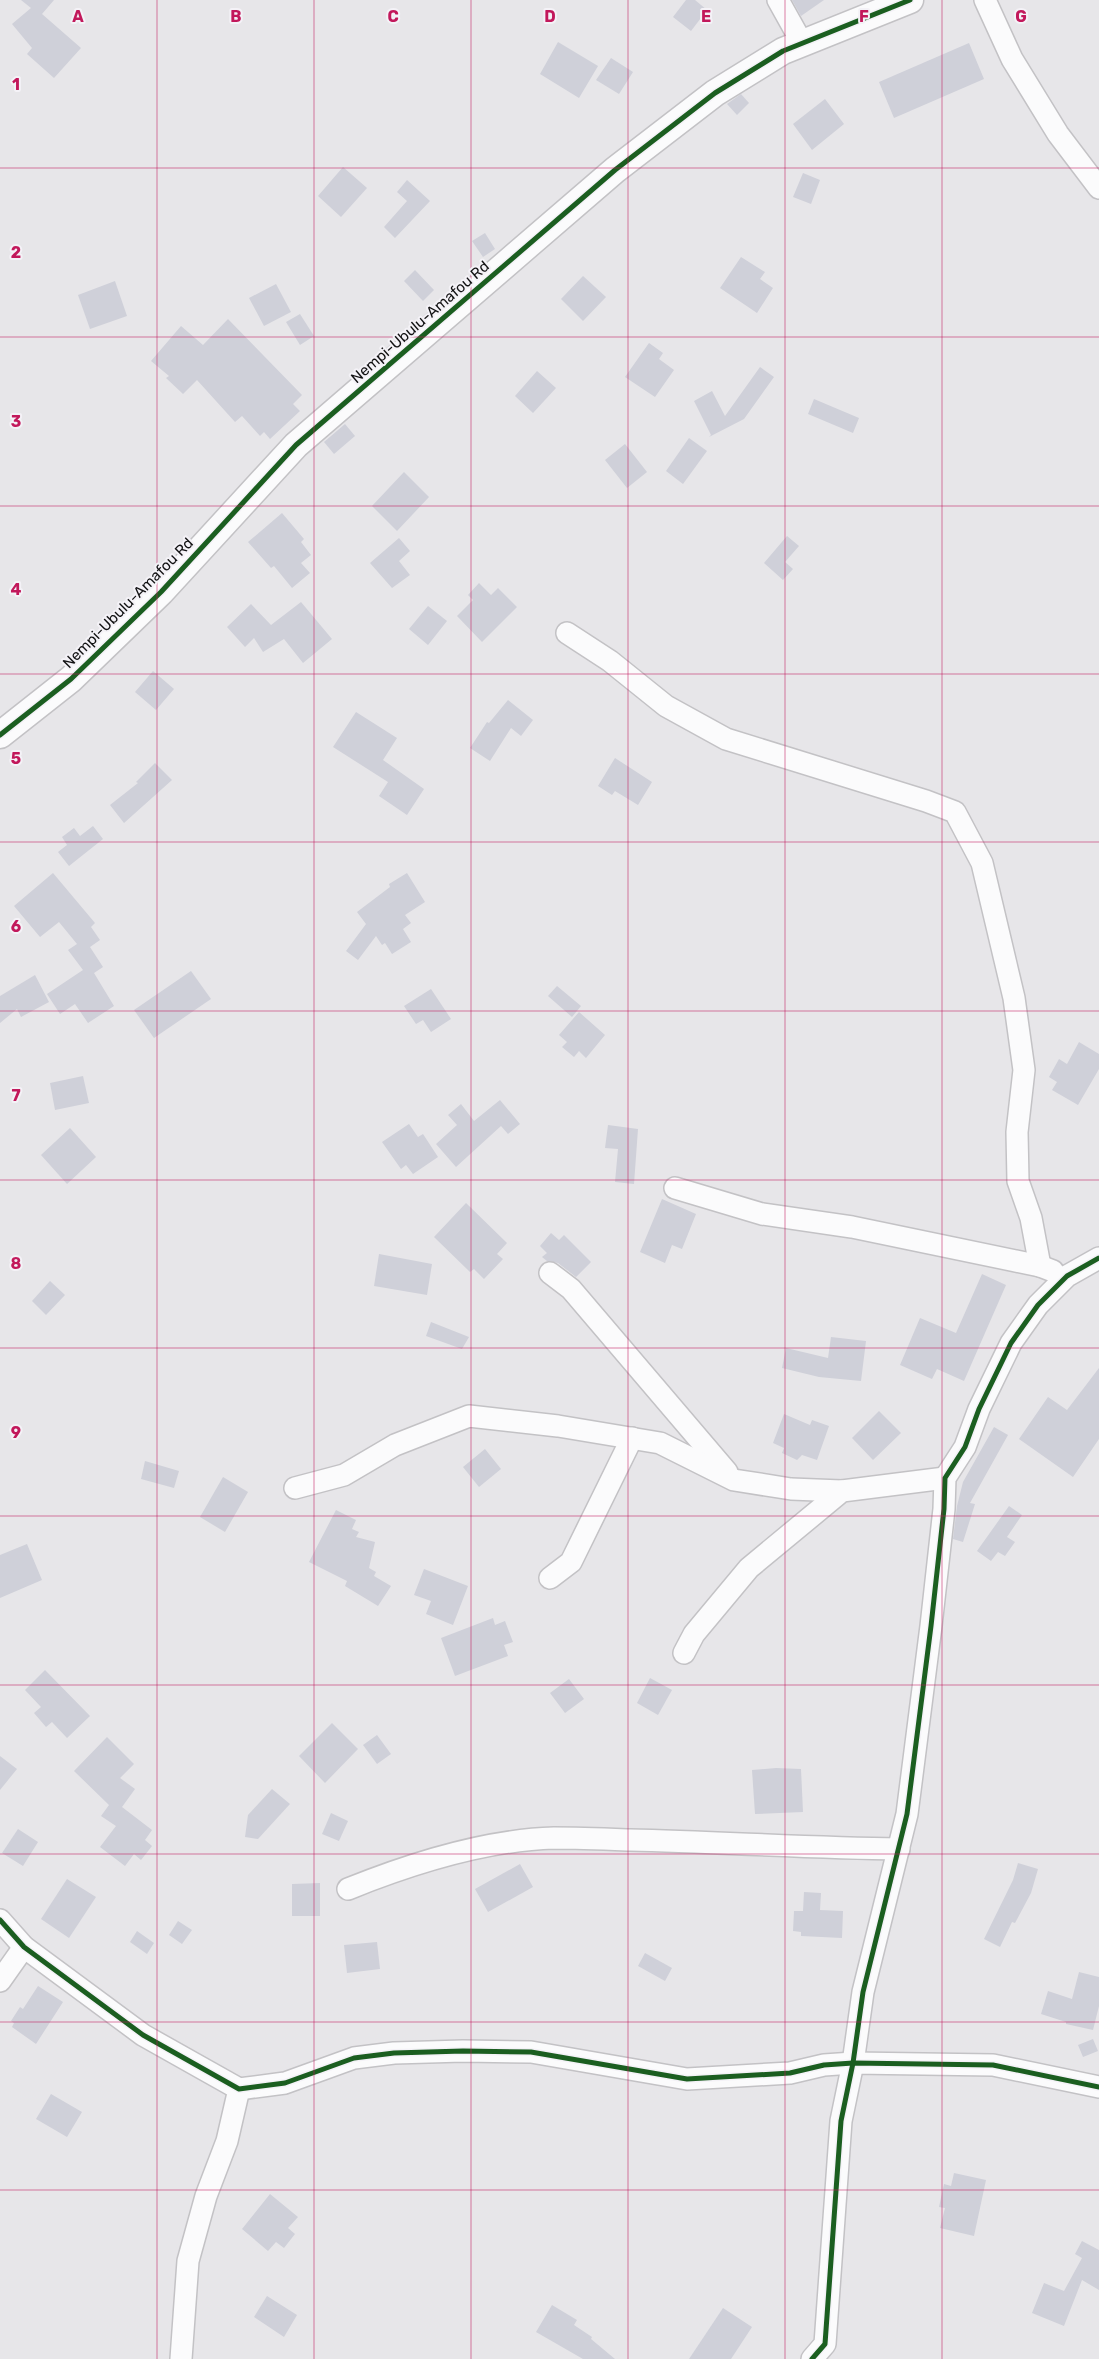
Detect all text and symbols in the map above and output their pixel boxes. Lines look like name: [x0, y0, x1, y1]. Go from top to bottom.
text: A: [72, 7, 84, 26]
text: B: [230, 7, 242, 26]
text: C: [387, 7, 399, 26]
text: D: [544, 7, 556, 26]
text: E: [701, 7, 711, 26]
text: F: [859, 7, 869, 26]
text: G: [1015, 7, 1027, 26]
text: 1: [12, 75, 20, 94]
text: 2: [11, 243, 21, 262]
street label: Nempi-Ubulu-Amafou Rd: [347, 257, 493, 387]
text: 3: [11, 412, 21, 431]
street label: Nempi-Ubulu-Amafou Rd: [59, 534, 197, 672]
text: 4: [11, 580, 22, 599]
text: 5: [11, 749, 21, 768]
text: 6: [11, 917, 21, 936]
text: 7: [11, 1086, 21, 1105]
text: 8: [11, 1254, 22, 1273]
text: 9: [11, 1423, 21, 1442]

